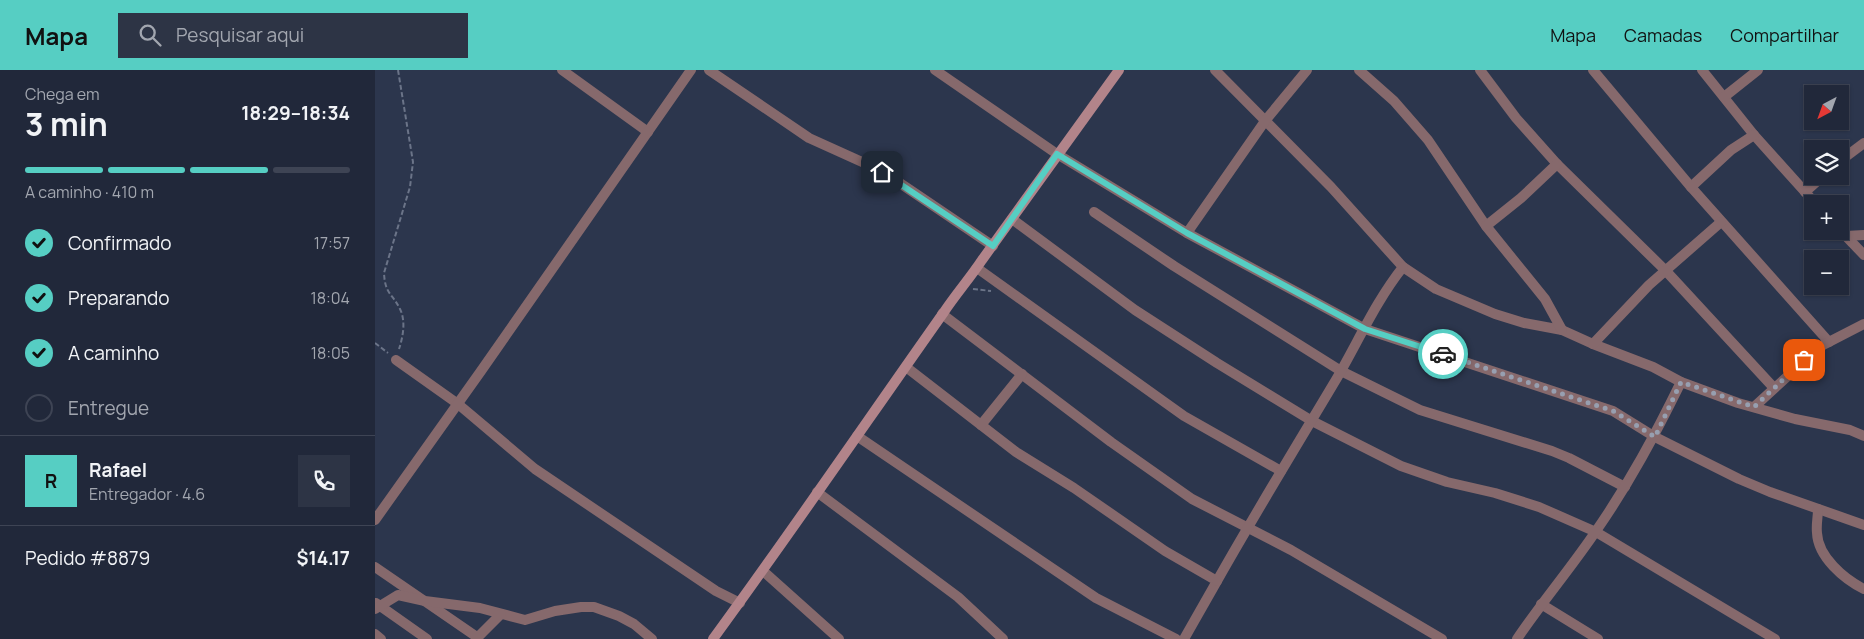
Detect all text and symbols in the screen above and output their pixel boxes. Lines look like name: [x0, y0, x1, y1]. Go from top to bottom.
search box: [118, 13, 468, 58]
text: Mapa: [25, 19, 88, 52]
icon: search: [136, 21, 164, 49]
text: Pesquisar aqui: [176, 22, 304, 48]
text: Mapa: [1550, 23, 1596, 47]
text: Camadas: [1624, 23, 1702, 47]
text: Compartilhar: [1730, 23, 1839, 47]
text: Chega em: [25, 83, 100, 105]
north arrow: [1804, 85, 1849, 130]
map controls: [1804, 85, 1849, 295]
text: 18:29–18:34: [241, 100, 350, 126]
text: 3 min: [25, 102, 108, 146]
button: layers: [1804, 140, 1849, 185]
pin: [861, 151, 903, 193]
icon: home: [868, 158, 896, 186]
text: A caminho · 410 m: [25, 181, 154, 203]
button: +: [1804, 195, 1849, 240]
icon: check: [25, 229, 53, 257]
text: Confirmado: [68, 230, 172, 256]
text: 17:57: [314, 232, 350, 254]
button: −: [1804, 250, 1849, 295]
icon: check: [25, 284, 53, 312]
text: Preparando: [68, 285, 170, 311]
text: 18:04: [310, 287, 350, 309]
courier: [1418, 329, 1468, 379]
icon: check: [25, 339, 53, 367]
pin: [1783, 339, 1825, 381]
text: A caminho: [68, 340, 159, 366]
icon: car: [1429, 340, 1457, 368]
text: 18:05: [311, 342, 350, 364]
icon: bag: [1790, 346, 1818, 374]
text: Entregue: [68, 395, 149, 421]
button: phone: [298, 455, 350, 507]
text: Rafael: [89, 457, 147, 483]
text: R: [45, 468, 57, 494]
text: Entregador · 4.6: [89, 483, 205, 505]
text: Pedido #8879: [25, 545, 150, 571]
text: $14.17: [297, 545, 350, 571]

